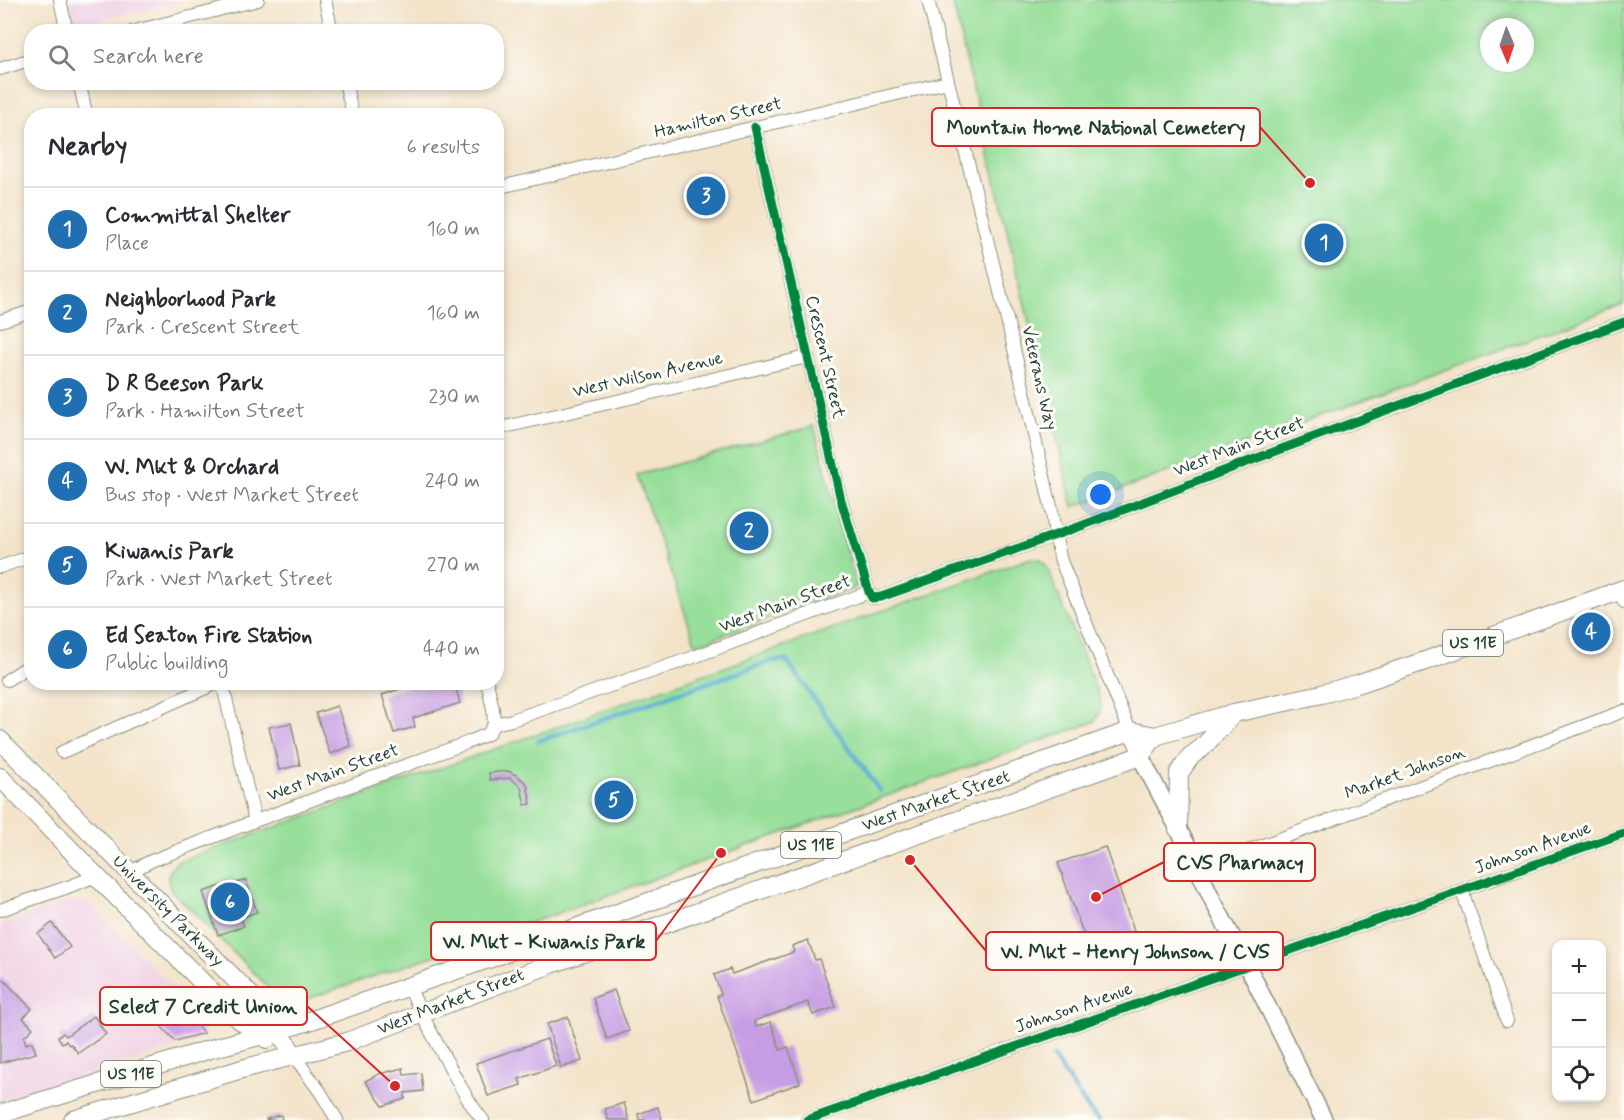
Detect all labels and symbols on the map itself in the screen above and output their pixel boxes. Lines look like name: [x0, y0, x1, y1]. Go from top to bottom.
north arrow: [1480, 18, 1534, 72]
street label: Hamilton Street: [652, 92, 784, 144]
callout: Mountain Home National Cemetery: [932, 108, 1260, 146]
text: Mountain Home National Cemetery: [947, 115, 1245, 142]
pin: 3: [686, 174, 726, 218]
pin: 1: [1304, 220, 1344, 266]
street label: Crescent Street: [799, 293, 851, 421]
street label: Veterans Way: [1015, 323, 1063, 433]
street label: West Wilson Avenue: [571, 346, 725, 404]
street label: West Main Street: [1170, 411, 1308, 483]
your location: [1086, 480, 1115, 509]
pin: 2: [730, 508, 768, 554]
street label: West Main Street: [716, 569, 854, 639]
pin: 4: [1572, 610, 1610, 654]
road number: US 11E: [1443, 630, 1503, 656]
street label: West Main Street: [264, 738, 402, 808]
street label: Market Johnson: [1341, 740, 1469, 806]
street label: West Market Street: [859, 764, 1014, 838]
pin: 5: [594, 778, 634, 822]
street label: Johnson Avenue: [1471, 816, 1595, 880]
road number: US 11E: [781, 832, 841, 858]
callout: CVS Pharmacy: [1164, 843, 1315, 881]
street label: University Parkway: [107, 850, 229, 972]
text: CVS Pharmacy: [1176, 850, 1304, 877]
pin: 6: [210, 880, 250, 924]
callout: W. Mkt - Kiwanis Park: [431, 922, 656, 960]
text: W. Mkt - Kiwanis Park: [442, 929, 645, 956]
callout: W. Mkt - Henry Johnson / CVS: [986, 932, 1283, 970]
text: W. Mkt - Henry Johnson / CVS: [1000, 939, 1270, 966]
street label: West Market Street: [374, 963, 528, 1041]
street label: Johnson Avenue: [1012, 977, 1136, 1039]
callout: Select 7 Credit Union: [100, 987, 307, 1025]
text: Select 7 Credit Union: [109, 994, 298, 1021]
road number: US 11E: [101, 1061, 161, 1087]

